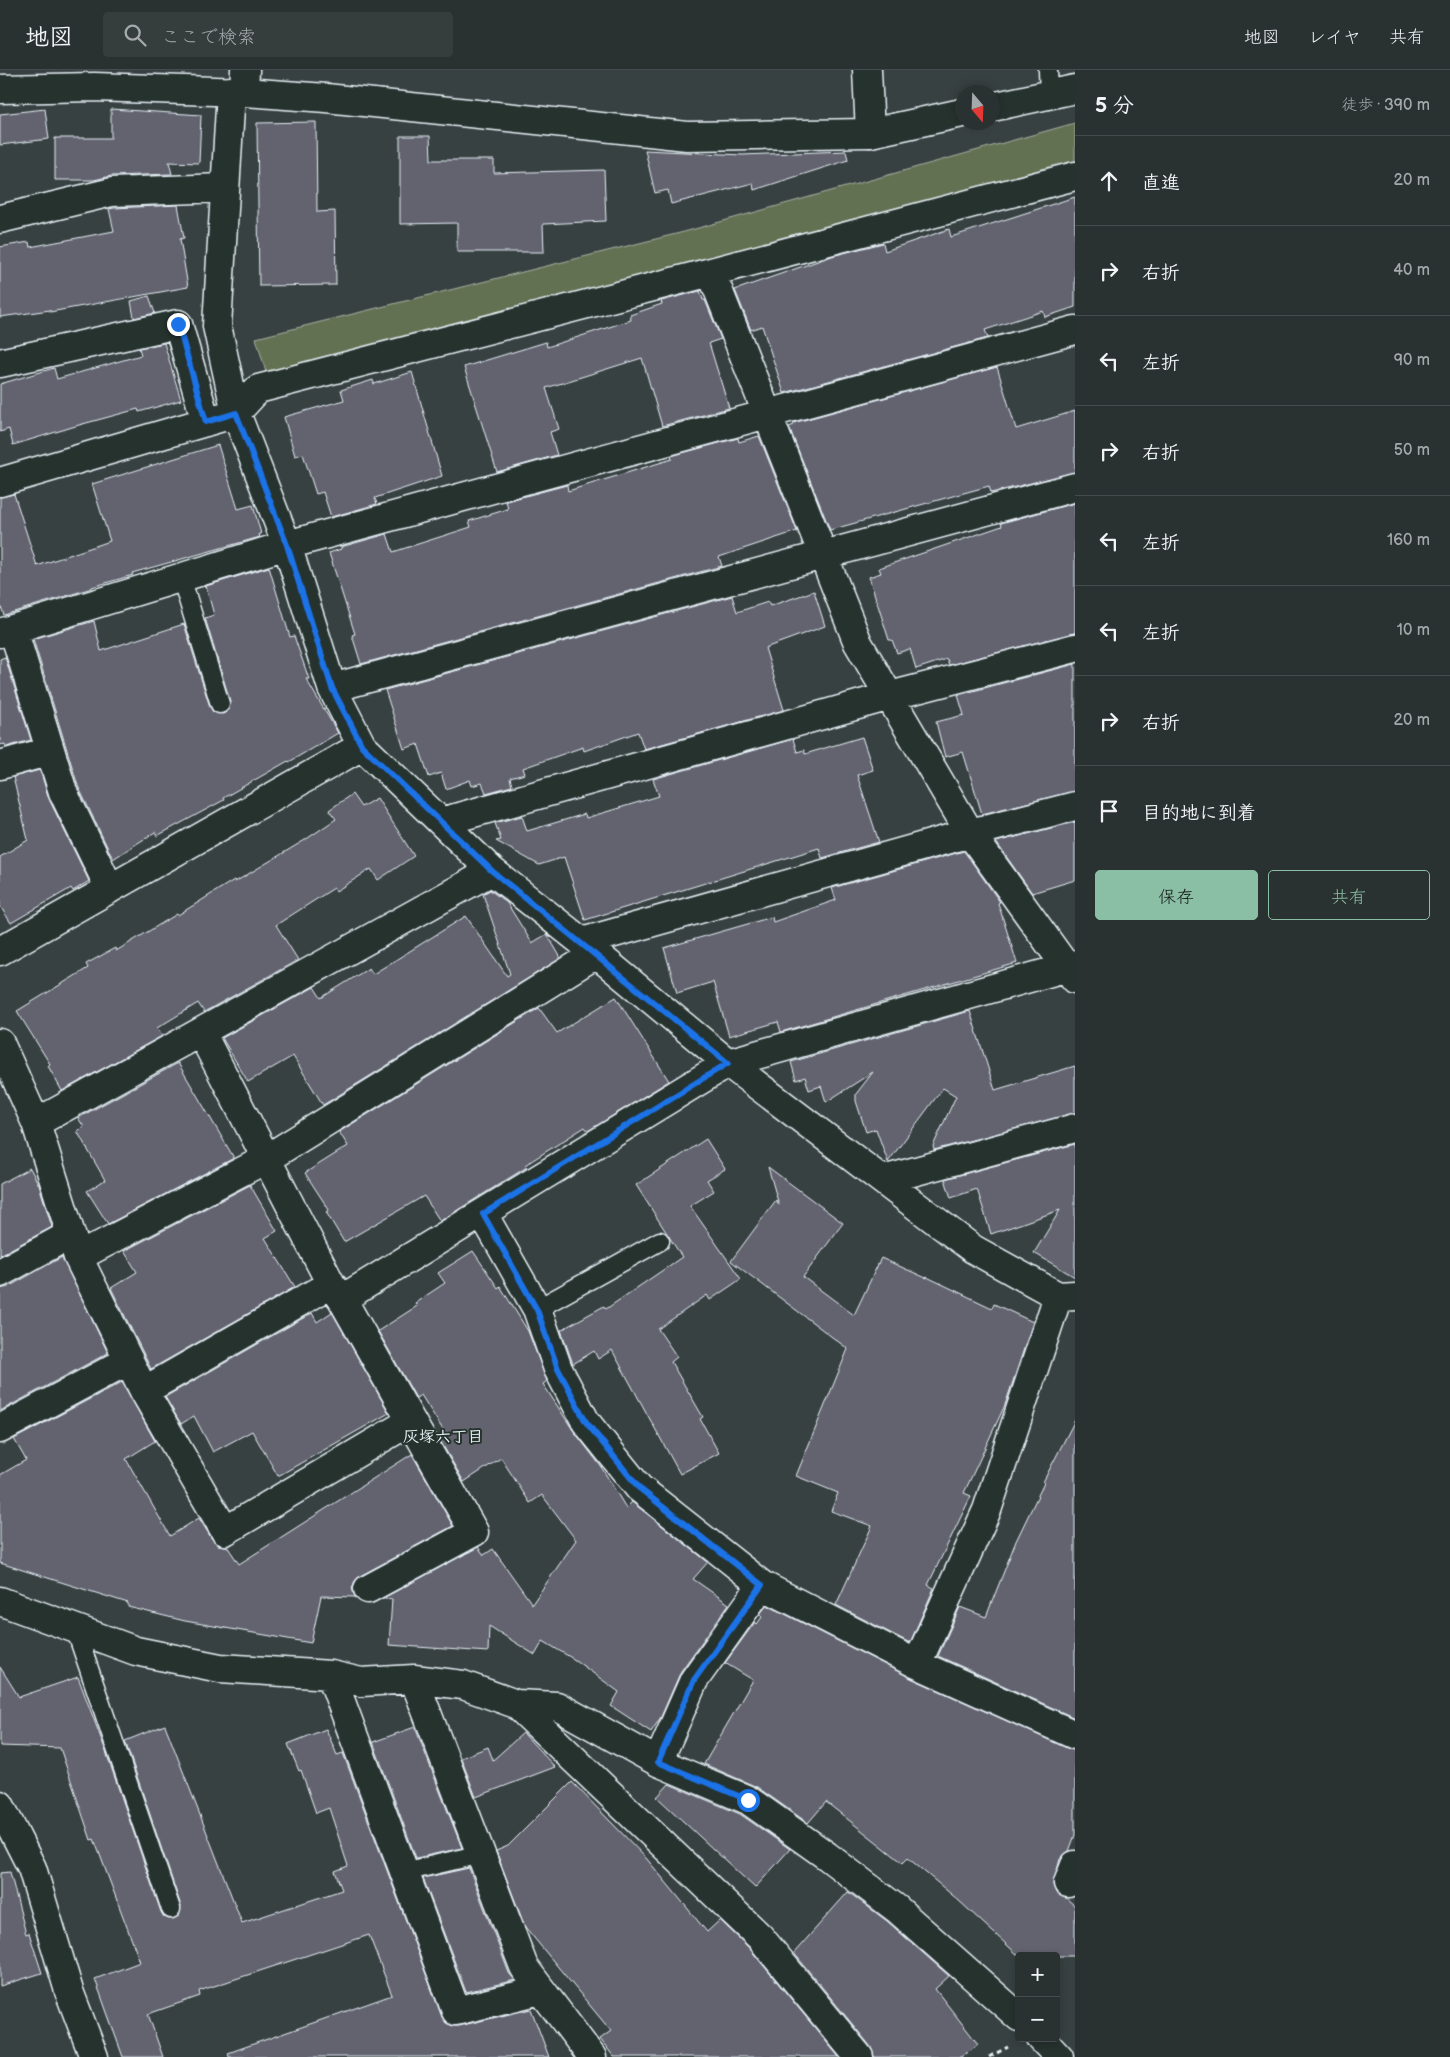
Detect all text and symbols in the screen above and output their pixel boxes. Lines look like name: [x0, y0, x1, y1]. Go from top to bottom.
search box: [103, 12, 453, 57]
icon: search: [121, 21, 149, 49]
text: 地図: [25, 23, 73, 52]
text: ここで検索: [161, 26, 256, 49]
text: 地図: [1244, 27, 1280, 48]
text: レイヤ: [1308, 27, 1361, 48]
text: 共有: [1389, 27, 1425, 48]
north arrow: [955, 85, 1000, 130]
text: 5 分: [1095, 93, 1134, 118]
text: 徒歩 · 390 m: [1342, 96, 1430, 115]
icon: ahead: [1095, 167, 1123, 195]
text: 20 m: [1394, 171, 1430, 190]
text: 直進: [1142, 172, 1180, 195]
icon: right: [1095, 257, 1123, 285]
text: 40 m: [1393, 261, 1430, 280]
text: 右折: [1142, 262, 1180, 285]
route end: [167, 313, 190, 336]
icon: left: [1095, 347, 1123, 375]
text: 90 m: [1394, 351, 1430, 370]
text: 左折: [1142, 352, 1180, 375]
icon: right: [1095, 437, 1123, 465]
text: 50 m: [1394, 441, 1430, 460]
text: 右折: [1142, 442, 1180, 465]
icon: left: [1095, 527, 1123, 555]
text: 160 m: [1387, 531, 1430, 550]
text: 左折: [1142, 532, 1180, 555]
icon: left: [1095, 617, 1123, 645]
text: 10 m: [1397, 621, 1430, 640]
text: 左折: [1142, 622, 1180, 645]
icon: right: [1095, 707, 1123, 735]
text: 20 m: [1394, 711, 1430, 730]
text: 右折: [1142, 712, 1180, 735]
icon: arrive: [1095, 797, 1123, 825]
text: 目的地に到着: [1142, 802, 1256, 825]
button: 保存: [1095, 870, 1258, 920]
button: 共有: [1268, 870, 1430, 920]
district label: 灰塚六丁目: [403, 1428, 483, 1447]
route start: [737, 1789, 760, 1812]
map controls: [1015, 1952, 1060, 2042]
button: +: [1015, 1952, 1060, 1997]
button: −: [1015, 1997, 1060, 2042]

